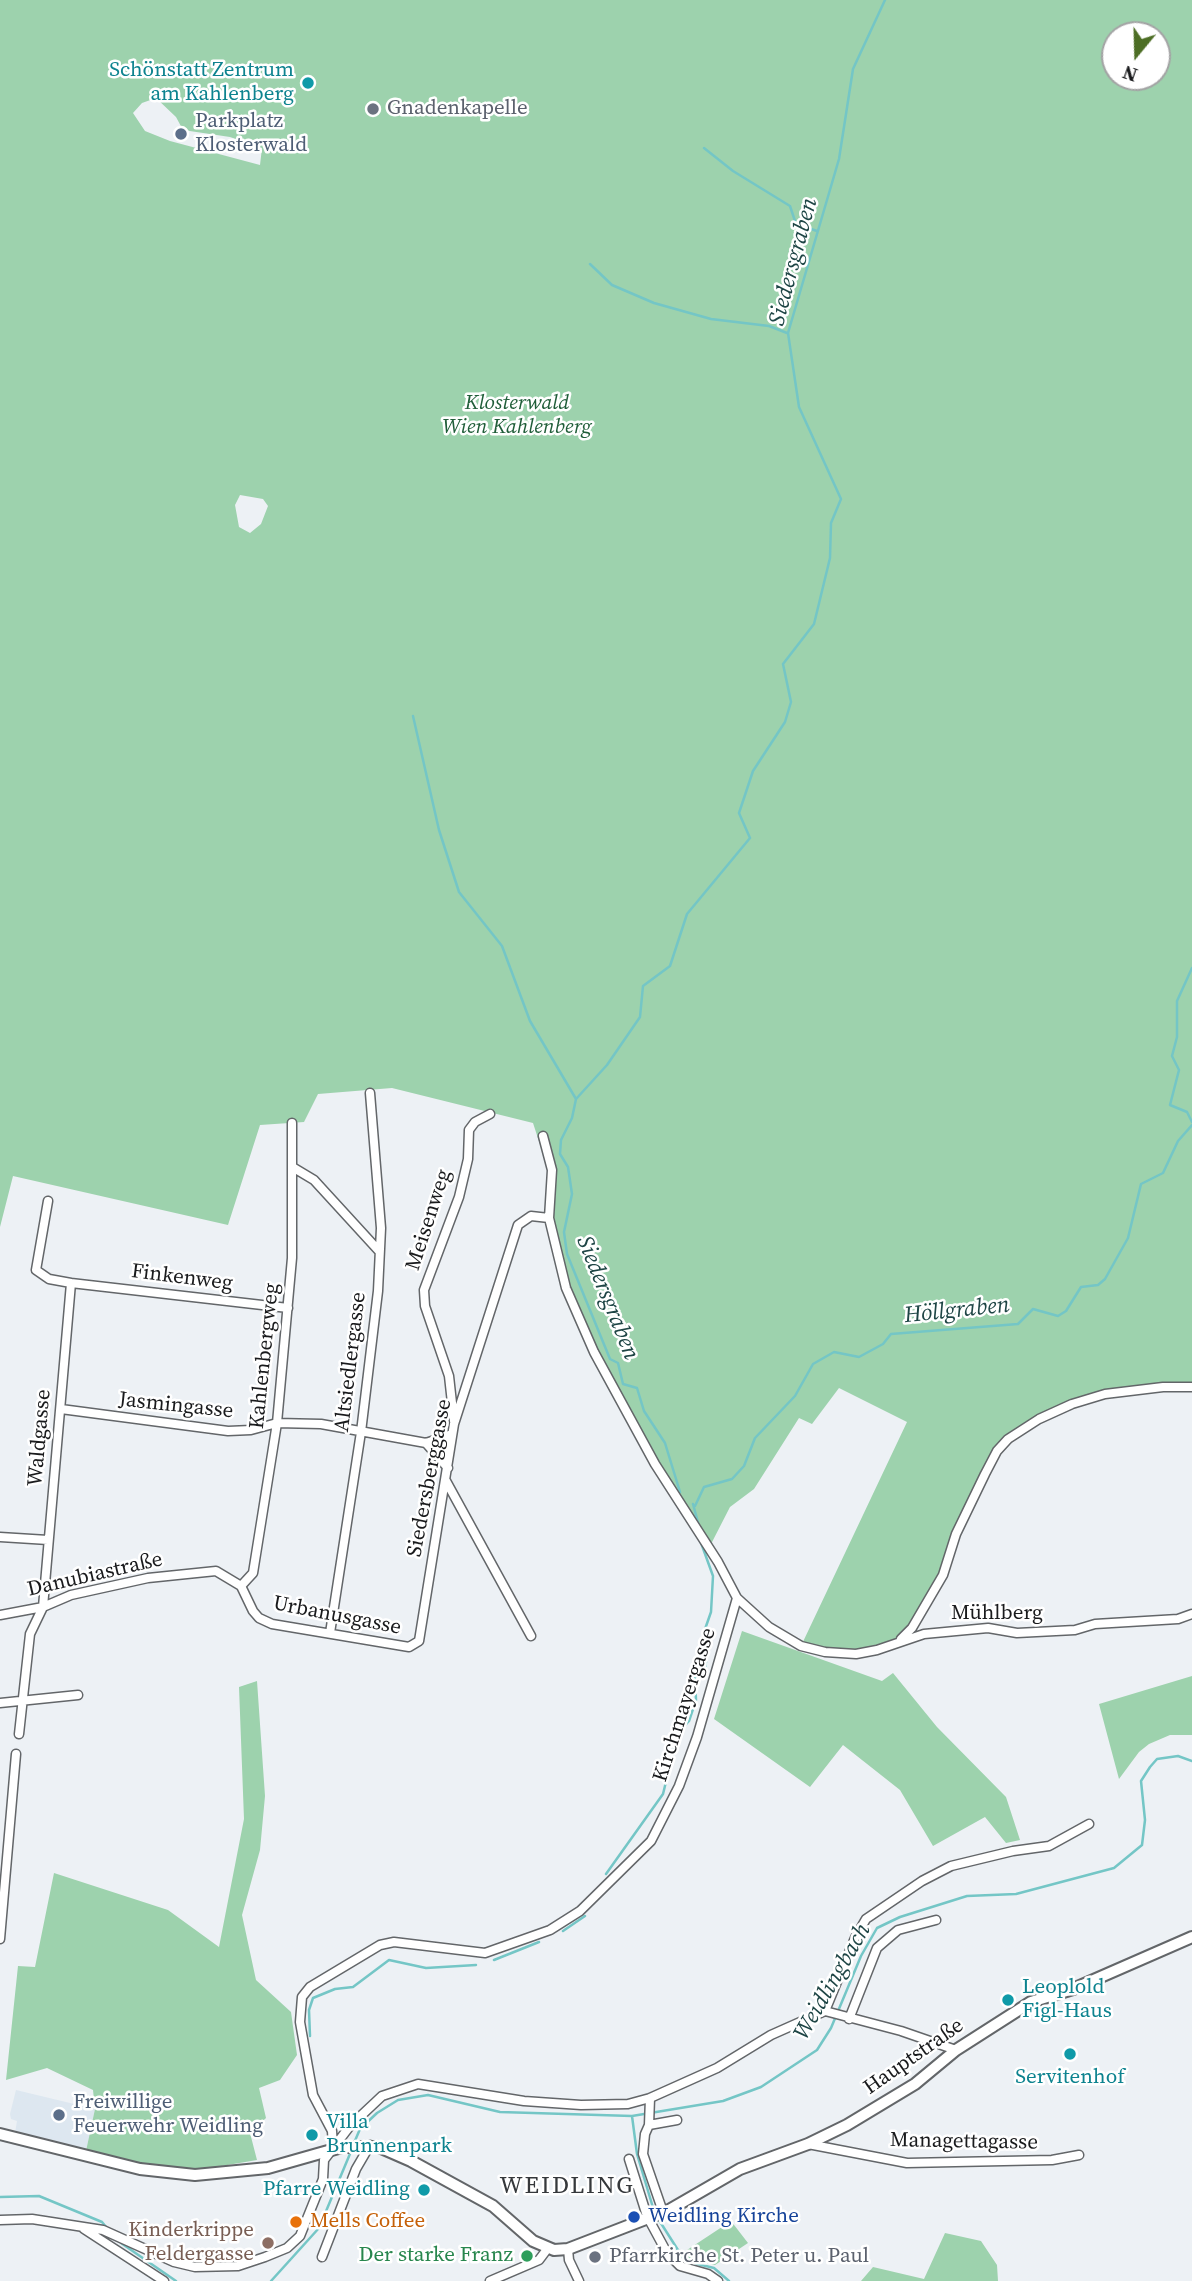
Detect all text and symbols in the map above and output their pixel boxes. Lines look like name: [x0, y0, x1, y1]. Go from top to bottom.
north arrow: [1101, 21, 1171, 91]
place label: Schönstatt Zentrum am Kahlenberg: [109, 58, 294, 108]
text: N: [1119, 59, 1141, 89]
marker: Schönstatt Zentrum am Kahlenberg: [300, 75, 316, 91]
place label: Gnadenkapelle: [387, 96, 528, 122]
marker: Gnadenkapelle: [365, 101, 381, 117]
place label: Parkplatz Klosterwald: [195, 109, 307, 159]
marker: Parkplatz Klosterwald: [173, 126, 189, 142]
water label: Siedersgraben: [764, 195, 824, 329]
park label: Klosterwald Wien Kahlenberg: [442, 391, 592, 441]
street label: Meisenweg: [401, 1166, 457, 1274]
water label: Siedersgraben: [570, 1232, 644, 1364]
street label: Finkenweg: [130, 1259, 234, 1297]
street label: Kahlenbergweg: [245, 1282, 285, 1430]
street label: Altsiedlergasse: [330, 1291, 372, 1433]
water label: Höllgraben: [903, 1292, 1011, 1330]
street label: Jasmingasse: [117, 1387, 235, 1425]
street label: Waldgasse: [23, 1388, 57, 1488]
street label: Siedersberggasse: [402, 1397, 458, 1559]
street label: Danubiastraße: [25, 1547, 165, 1603]
street label: Urbanusgasse: [271, 1591, 403, 1641]
street label: Mühlberg: [951, 1601, 1043, 1627]
street label: Kirchmayergasse: [648, 1625, 722, 1785]
water label: Weidlingbach: [789, 1919, 877, 2045]
place label: Leoplold Figl-Haus: [1022, 1975, 1112, 2025]
marker: Leoplold Figl-Haus: [1000, 1992, 1016, 2008]
street label: Hauptstraße: [859, 2013, 969, 2101]
marker: Servitenhof: [1062, 2046, 1078, 2062]
place label: Servitenhof: [1015, 2065, 1125, 2091]
place label: Freiwillige Feuerwehr Weidling: [73, 2090, 263, 2140]
marker: Freiwillige Feuerwehr Weidling: [51, 2107, 67, 2123]
place label: Villa Brunnenpark: [326, 2110, 452, 2160]
marker: Villa Brunnenpark: [304, 2127, 320, 2143]
street label: Managettagasse: [890, 2128, 1038, 2156]
district label: WEIDLING: [500, 2173, 634, 2201]
place label: Pfarre Weidling: [263, 2177, 410, 2203]
marker: Pfarre Weidling: [416, 2182, 432, 2198]
place label: Weidling Kirche: [648, 2204, 799, 2230]
place label: Mells Coffee: [310, 2209, 425, 2235]
marker: Weidling Kirche: [626, 2209, 642, 2225]
marker: Mells Coffee: [288, 2214, 304, 2230]
place label: Kinderkrippe Feldergasse: [128, 2218, 254, 2268]
marker: Kinderkrippe Feldergasse: [260, 2235, 276, 2251]
place label: Der starke Franz: [359, 2243, 513, 2269]
place label: Pfarrkirche St. Peter u. Paul: [609, 2244, 869, 2270]
marker: Der starke Franz: [519, 2248, 535, 2264]
marker: Pfarrkirche St. Peter u. Paul: [587, 2249, 603, 2265]

